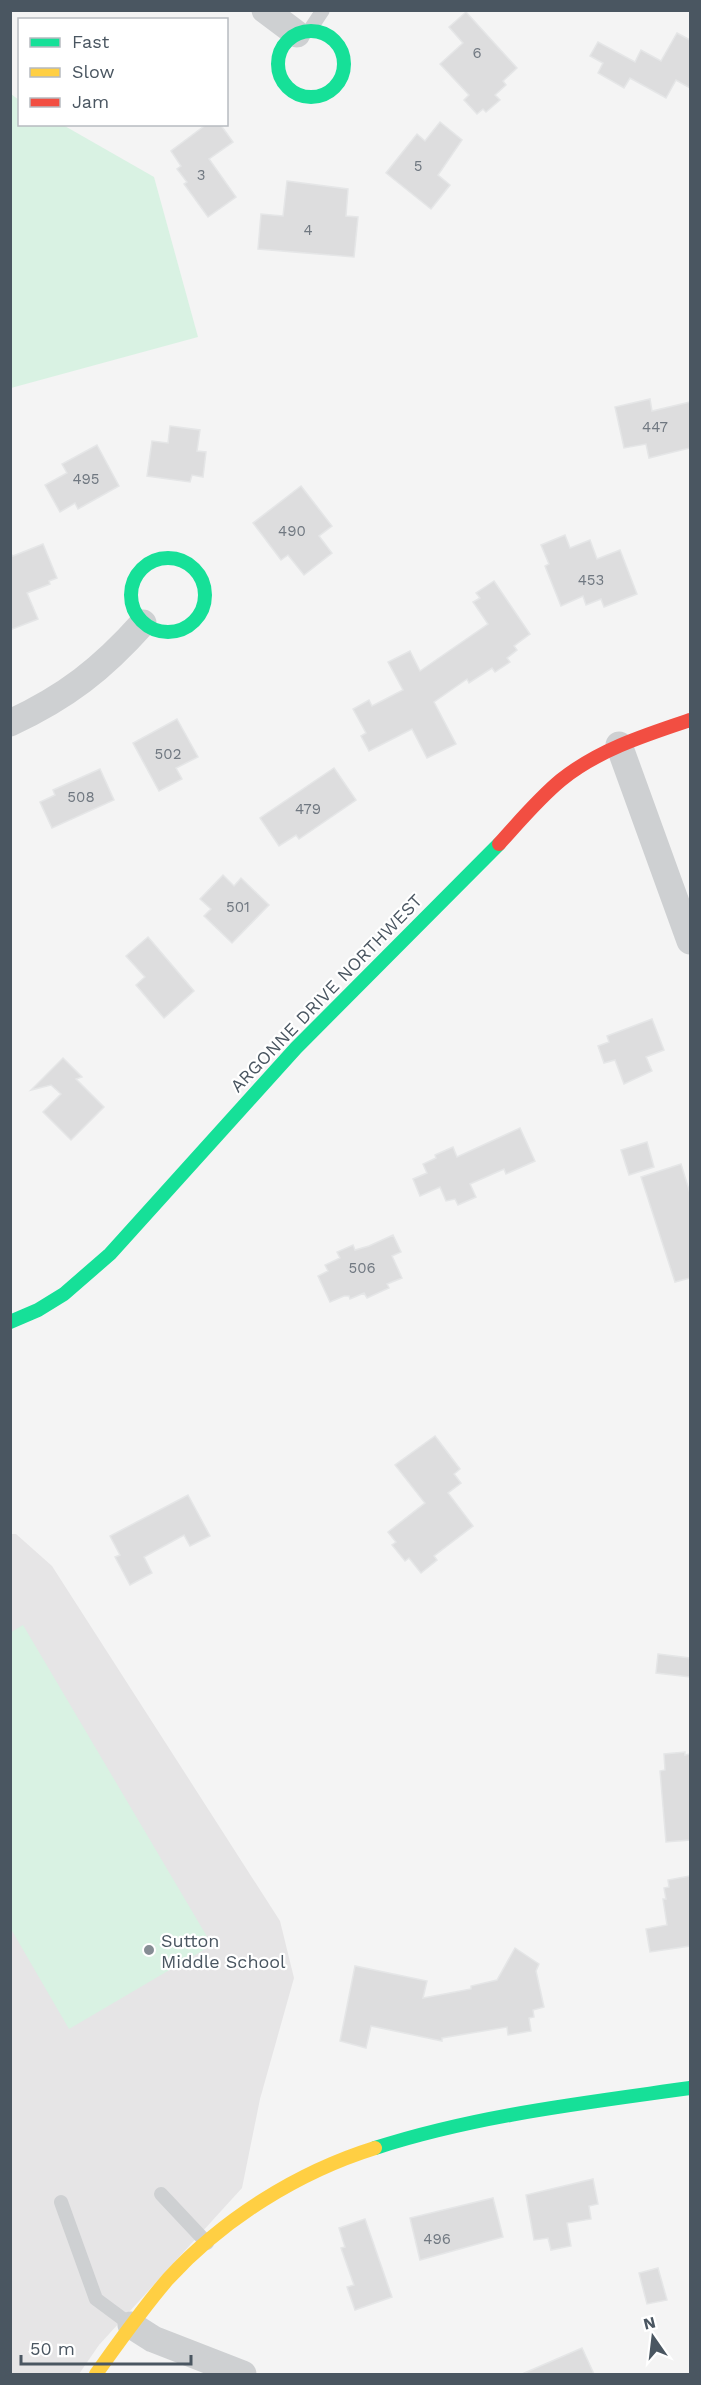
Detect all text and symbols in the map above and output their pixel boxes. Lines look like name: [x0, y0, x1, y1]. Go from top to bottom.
legend: [18, 18, 228, 126]
text: Fast: [72, 31, 110, 52]
house number: 6: [472, 44, 482, 62]
text: Slow: [72, 61, 115, 82]
text: Jam: [72, 91, 109, 112]
house number: 5: [414, 157, 422, 175]
house number: 3: [197, 166, 205, 184]
house number: 4: [303, 221, 313, 239]
house number: 447: [642, 418, 668, 436]
house number: 495: [72, 470, 100, 488]
house number: 490: [278, 522, 306, 540]
house number: 453: [578, 571, 604, 589]
house number: 502: [155, 745, 181, 763]
house number: 508: [67, 788, 95, 806]
house number: 479: [295, 800, 321, 818]
street label: ARGONNE DRIVE NORTHWEST: [226, 890, 426, 1096]
house number: 501: [226, 898, 250, 916]
house number: 506: [348, 1259, 376, 1277]
place label: Sutton Middle School: [161, 1930, 286, 1972]
marker: Sutton Middle School: [142, 1943, 156, 1957]
house number: 496: [423, 2230, 451, 2248]
north arrow: [623, 2307, 683, 2367]
text: N: [641, 2312, 658, 2334]
scale bar: [21, 2328, 190, 2366]
text: 50 m: [30, 2338, 75, 2359]

